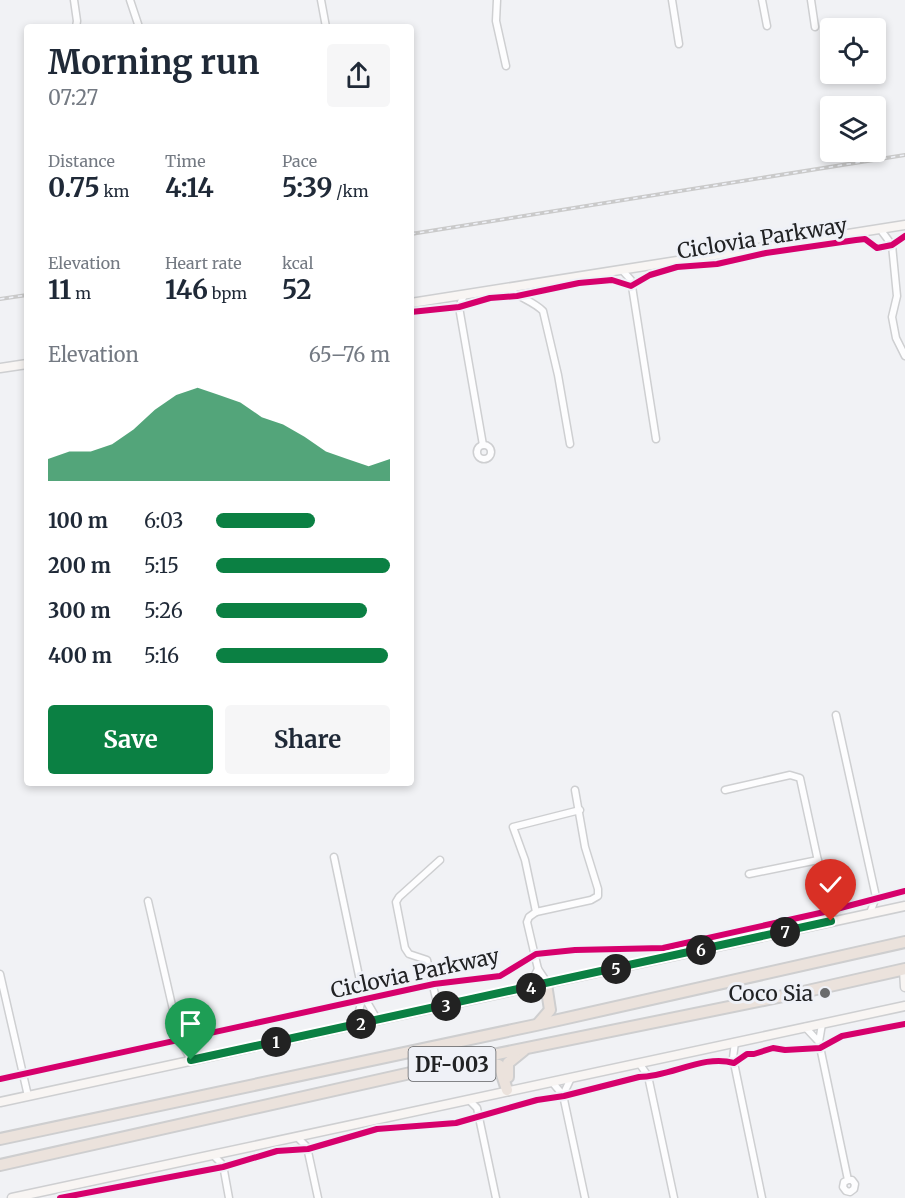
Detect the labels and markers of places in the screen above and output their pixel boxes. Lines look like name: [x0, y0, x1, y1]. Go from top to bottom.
pin: [805, 859, 856, 921]
pin: 7: [770, 917, 800, 947]
pin: 6: [686, 935, 716, 965]
pin: 5: [601, 954, 631, 984]
pin: 4: [516, 973, 546, 1003]
place label: Coco Sia: [729, 980, 813, 1007]
marker: Coco Sia: [818, 986, 832, 1000]
pin: 3: [431, 991, 461, 1021]
pin: [165, 998, 216, 1060]
pin: 2: [346, 1009, 376, 1039]
pin: 1: [261, 1027, 291, 1057]

